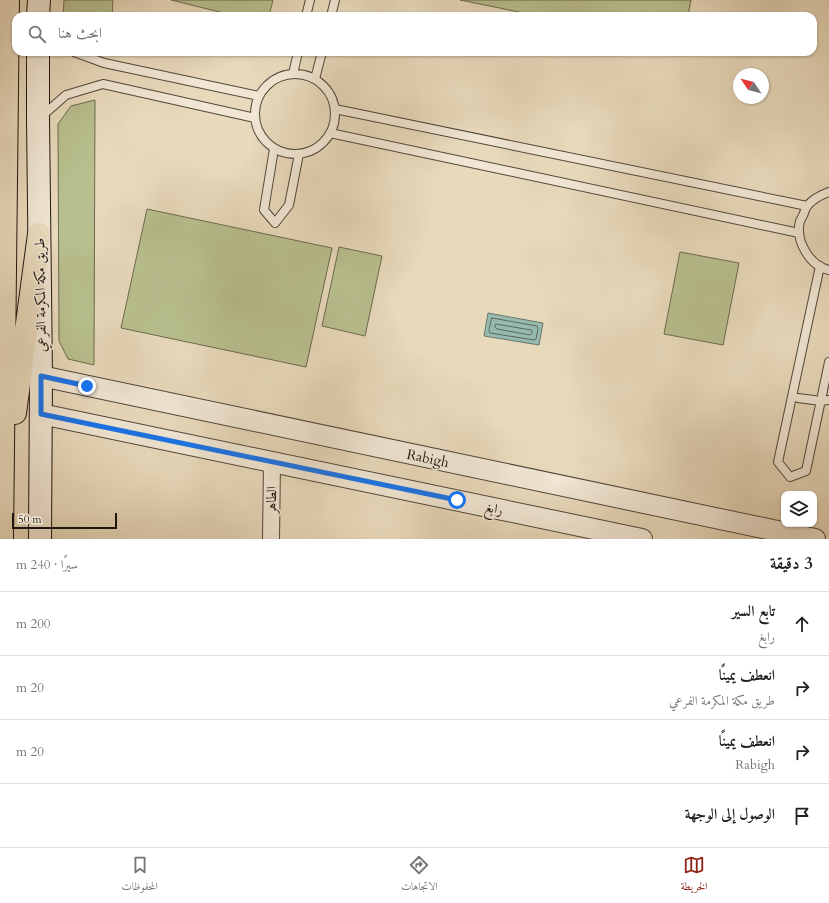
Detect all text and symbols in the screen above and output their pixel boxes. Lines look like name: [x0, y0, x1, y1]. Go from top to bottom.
search box: [12, 12, 817, 56]
icon: search: [26, 23, 48, 45]
text: ابحث هنا: [58, 23, 102, 43]
north arrow: [733, 68, 769, 104]
street label: طريق مكة المكرمة الفرعي: [30, 238, 53, 352]
route end: [78, 377, 96, 395]
street label: Rabigh: [405, 445, 451, 472]
street label: الطاهر: [262, 486, 281, 516]
route start: [448, 491, 466, 509]
map controls: [781, 491, 817, 527]
button: layers: [781, 491, 817, 527]
street label: رابغ: [482, 497, 505, 524]
scale bar: [12, 511, 117, 530]
text: 50 m: [18, 512, 42, 527]
text: 3 دقيقة: [770, 552, 813, 575]
text: سيرًا · 240 m: [16, 556, 78, 574]
text: تابع السير: [732, 601, 775, 621]
icon: ahead: [791, 613, 813, 635]
text: 200 m: [16, 615, 50, 633]
text: رابغ: [758, 628, 775, 646]
text: انعطف يمينًا: [719, 665, 775, 685]
icon: right: [791, 677, 813, 699]
text: 20 m: [16, 679, 44, 697]
text: طريق مكة المكرمة الفرعي: [669, 692, 775, 710]
text: انعطف يمينًا: [719, 731, 775, 751]
icon: right: [791, 741, 813, 763]
text: 20 m: [16, 743, 44, 761]
text: Rabigh: [735, 756, 775, 774]
text: الوصول إلى الوجهة: [685, 804, 775, 824]
icon: arrive: [791, 805, 813, 827]
tab: المحفوظات: [122, 854, 158, 897]
tab: الاتجاهات: [401, 854, 438, 897]
tab: الخريطة: [681, 854, 707, 897]

